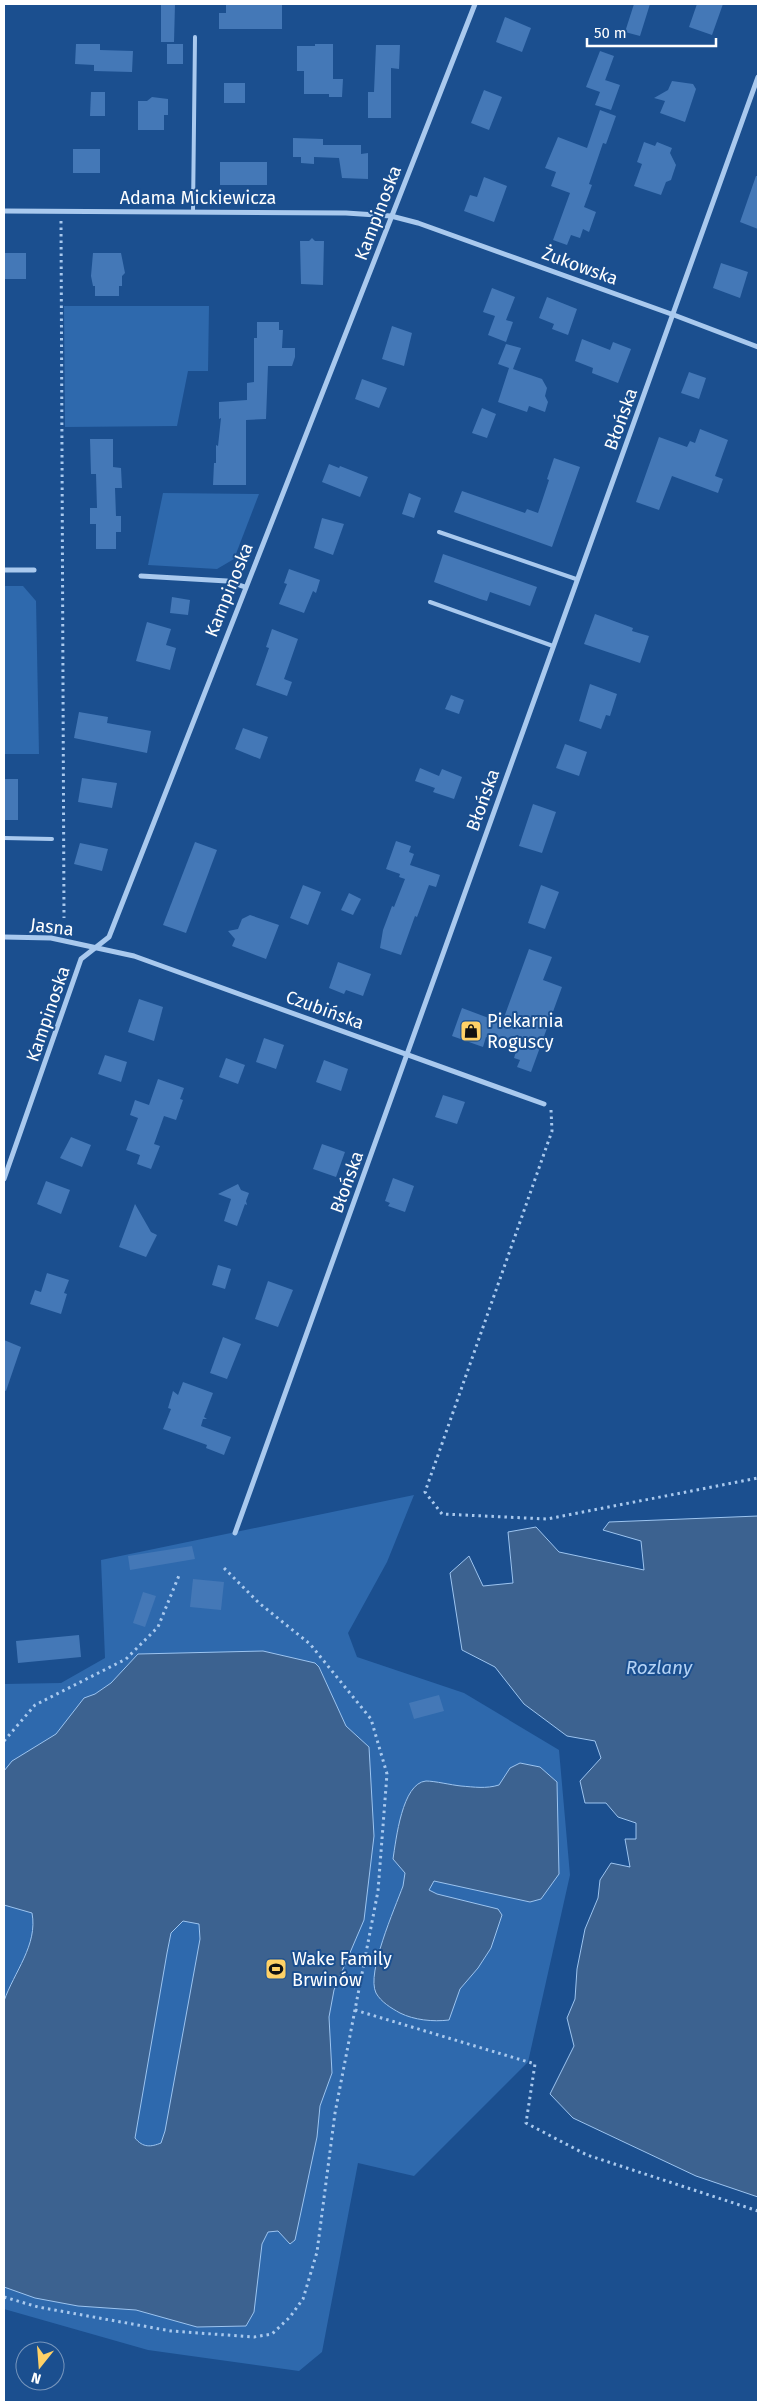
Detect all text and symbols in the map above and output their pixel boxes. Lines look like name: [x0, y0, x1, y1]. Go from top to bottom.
scale bar: [587, 15, 716, 47]
text: 50 m: [594, 24, 627, 42]
street label: Kampinoska: [350, 163, 406, 263]
street label: Adama Mickiewicza: [120, 187, 276, 209]
street label: Żukowska: [539, 242, 621, 290]
street label: Błońska: [600, 385, 642, 453]
street label: Kampinoska: [200, 540, 258, 640]
street label: Błońska: [462, 766, 504, 834]
street label: Jasna: [29, 913, 75, 941]
street label: Kampinoska: [21, 963, 75, 1065]
street label: Czubińska: [283, 986, 367, 1034]
place label: Piekarnia Roguscy: [487, 1010, 563, 1053]
shop icon: Piekarnia Roguscy: [459, 1019, 483, 1043]
street label: Błońska: [326, 1148, 368, 1216]
water label: Rozlany: [626, 1656, 693, 1679]
place label: Wake Family Brwinów: [292, 1948, 392, 1991]
sports icon: Wake Family Brwinów: [264, 1957, 288, 1981]
north arrow: [15, 2341, 65, 2391]
text: N: [29, 2368, 43, 2387]

